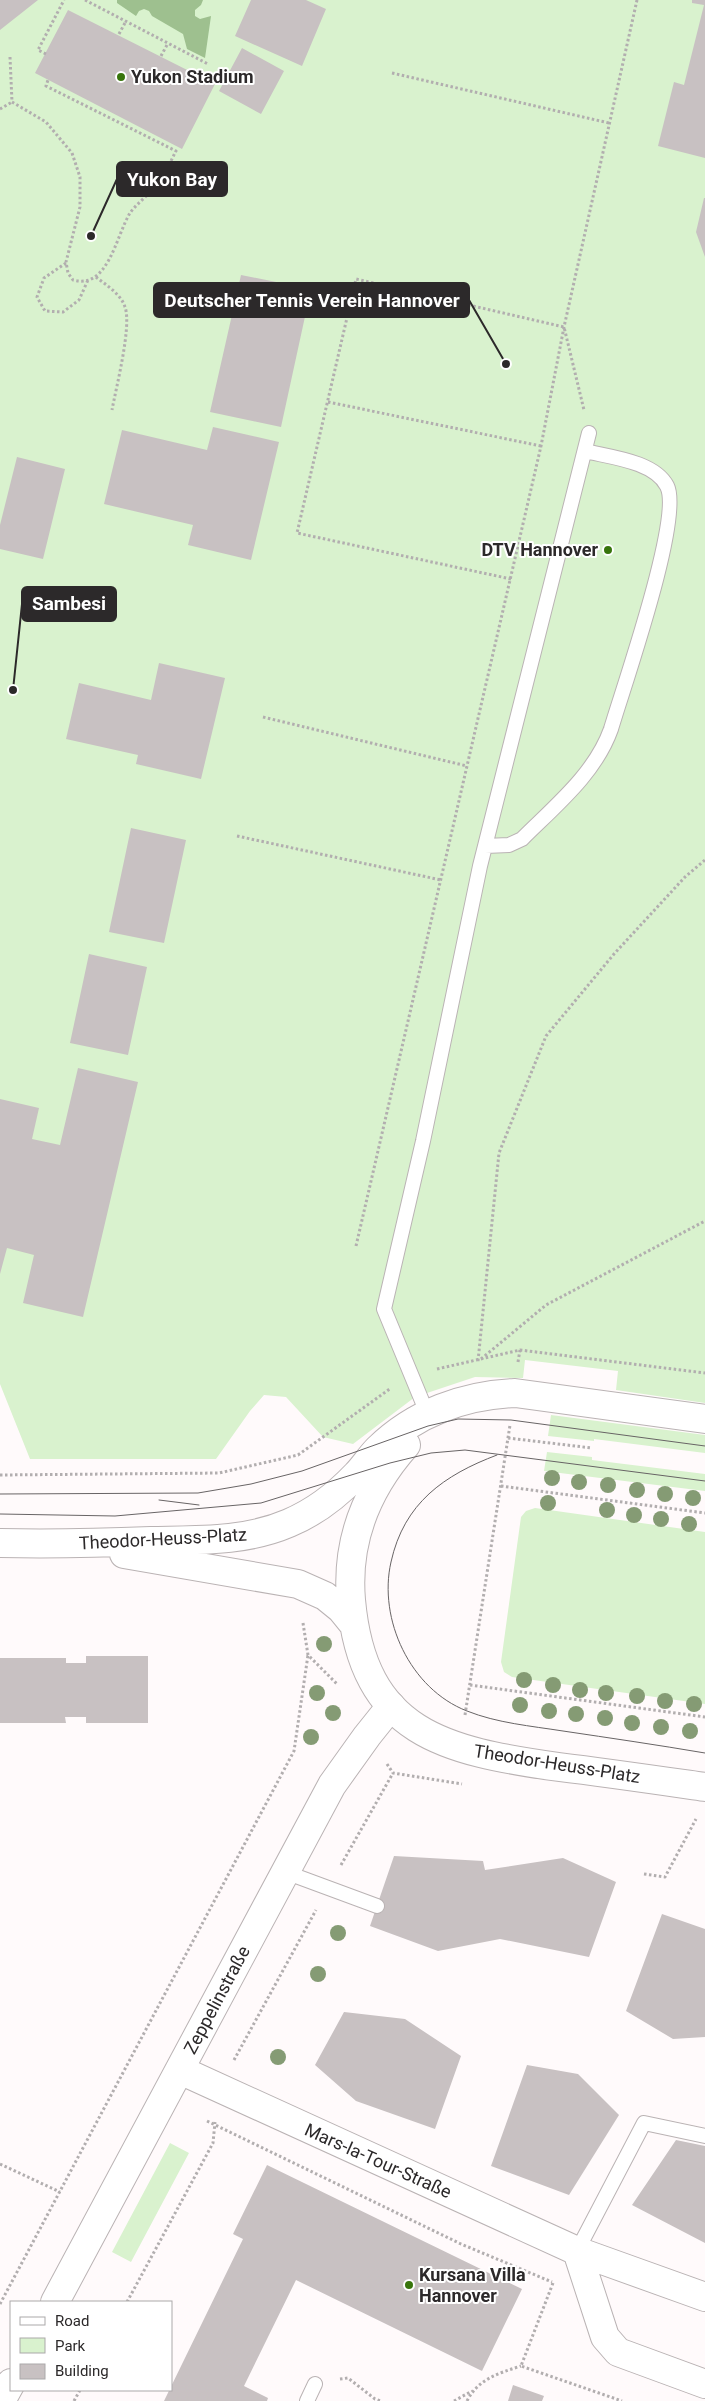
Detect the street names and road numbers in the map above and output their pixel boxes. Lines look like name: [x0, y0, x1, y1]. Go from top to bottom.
street label: Theodor-Heuss-Platz: [78, 1524, 248, 1553]
street label: Theodor-Heuss-Platz: [472, 1740, 642, 1787]
street label: Zeppelinstraße: [179, 1942, 254, 2057]
street label: Mars-la-Tour-Straße: [302, 2119, 455, 2202]

